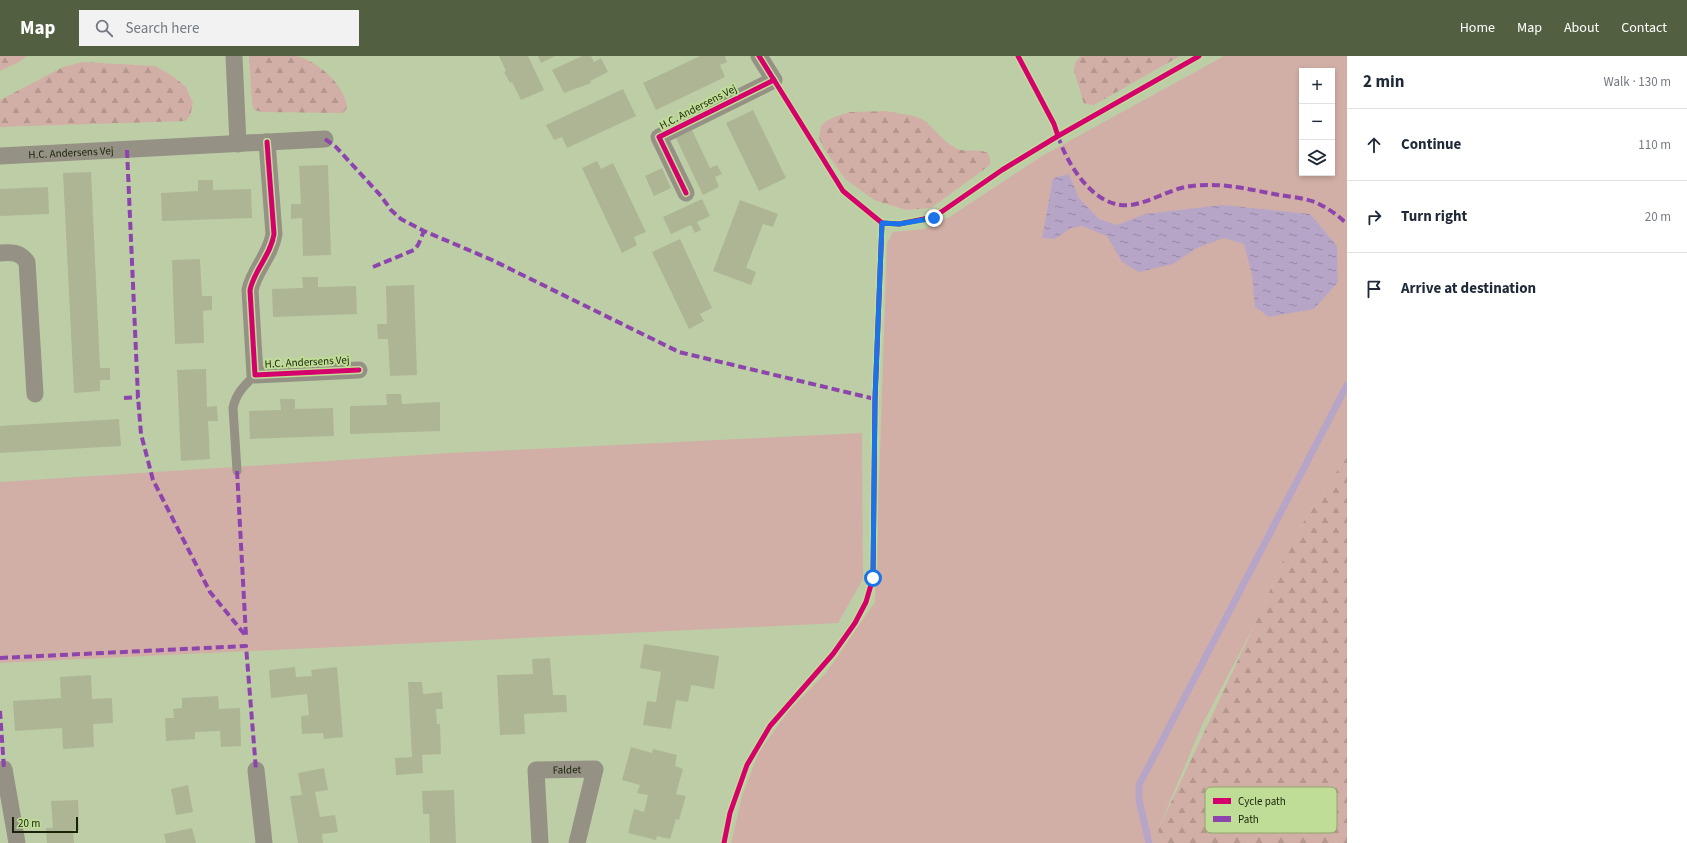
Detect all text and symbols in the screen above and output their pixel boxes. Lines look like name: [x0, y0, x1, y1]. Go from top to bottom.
search box: [79, 10, 359, 46]
text: Map: [20, 15, 55, 42]
icon: search: [93, 17, 115, 39]
text: Search here: [125, 18, 199, 39]
text: Home: [1460, 18, 1495, 38]
text: Map: [1517, 18, 1542, 38]
text: About: [1564, 18, 1599, 38]
text: Contact: [1621, 18, 1667, 38]
map controls: [1299, 68, 1335, 176]
button: +: [1299, 68, 1335, 104]
text: 2 min: [1363, 70, 1404, 94]
text: Walk · 130 m: [1603, 73, 1671, 91]
street label: H.C. Andersens Vej: [657, 81, 739, 133]
button: −: [1299, 104, 1335, 140]
icon: ahead: [1363, 134, 1385, 156]
text: Continue: [1401, 134, 1461, 155]
text: 110 m: [1638, 136, 1671, 154]
button: layers: [1299, 140, 1335, 176]
street label: H.C. Andersens Vej: [28, 143, 114, 162]
icon: right: [1363, 206, 1385, 228]
text: Turn right: [1401, 206, 1467, 227]
text: 20 m: [1645, 208, 1671, 226]
route end: [925, 209, 943, 227]
icon: arrive: [1363, 278, 1385, 300]
text: Arrive at destination: [1401, 278, 1536, 299]
street label: H.C. Andersens Vej: [264, 352, 350, 372]
route start: [864, 569, 882, 587]
street label: Faldet: [552, 762, 582, 777]
legend: [1205, 787, 1337, 833]
text: Cycle path: [1238, 794, 1286, 809]
text: Path: [1238, 812, 1259, 827]
scale bar: [12, 815, 78, 834]
text: 20 m: [18, 816, 40, 831]

